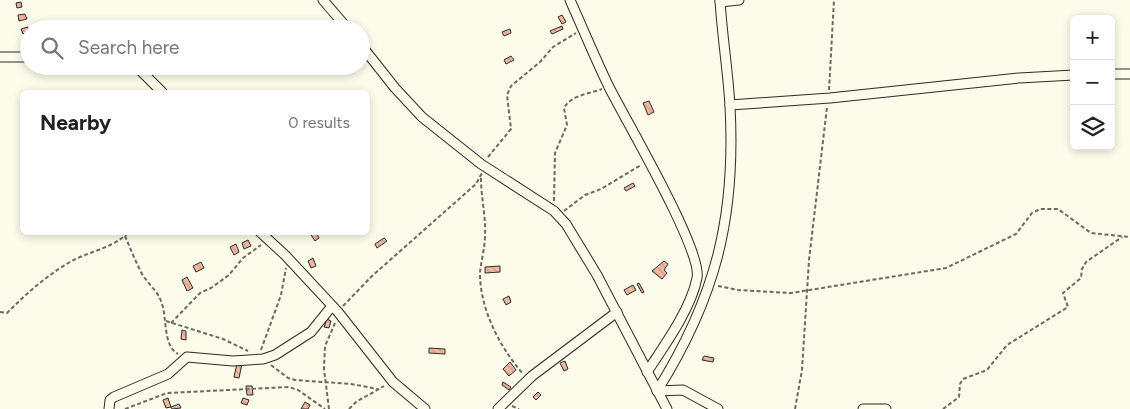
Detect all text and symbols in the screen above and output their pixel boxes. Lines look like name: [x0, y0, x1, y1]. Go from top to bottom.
map controls: [1070, 15, 1115, 150]
button: +: [1070, 15, 1115, 60]
search box: [20, 20, 370, 75]
icon: search: [38, 34, 66, 62]
text: Search here: [78, 36, 180, 59]
button: −: [1070, 60, 1115, 105]
button: layers: [1070, 105, 1115, 150]
text: Nearby: [40, 110, 111, 135]
text: 0 results: [288, 113, 350, 132]

